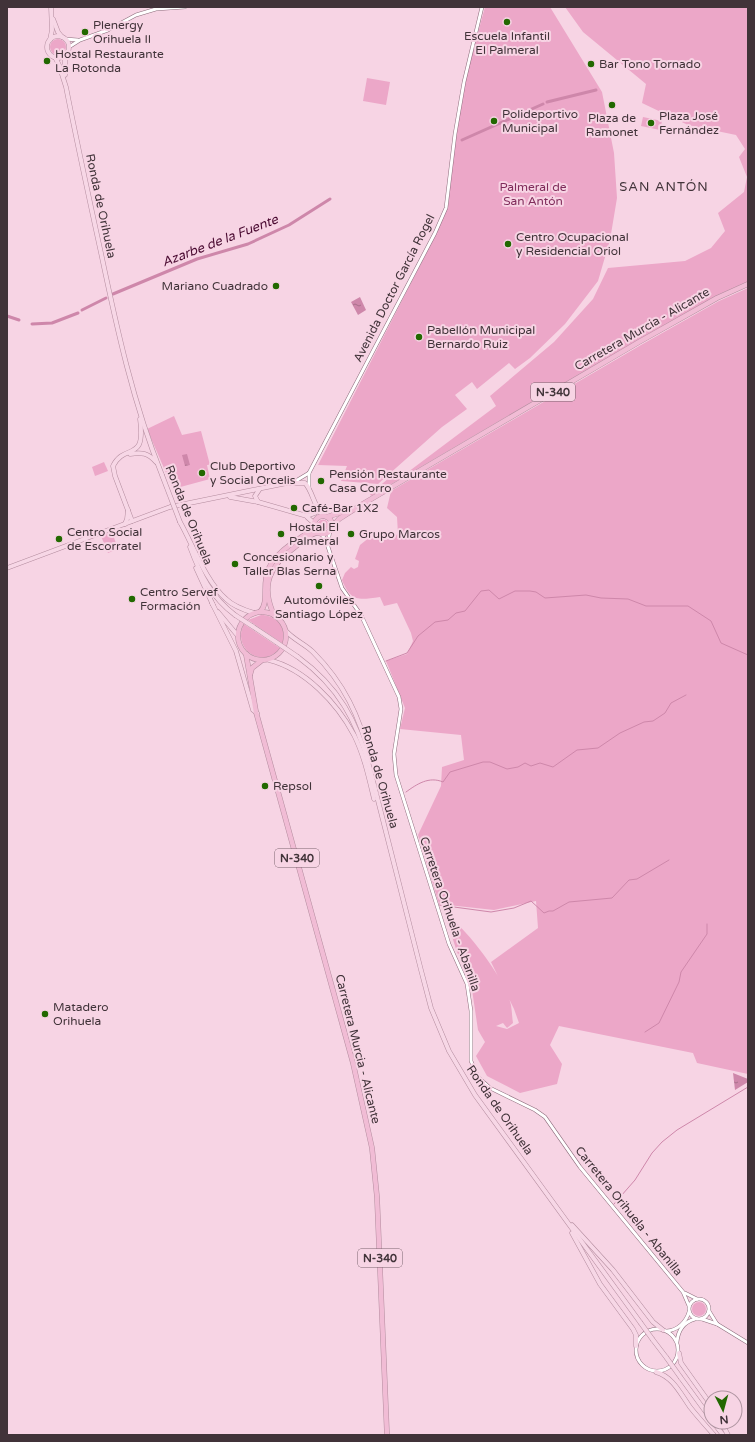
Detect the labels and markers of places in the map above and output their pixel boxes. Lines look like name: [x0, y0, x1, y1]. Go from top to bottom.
marker: Escuela Infantil El Palmeral: [502, 17, 512, 27]
place label: Plenergy Orihuela II: [93, 18, 151, 46]
marker: Plenergy Orihuela II: [80, 27, 90, 37]
place label: Escuela Infantil El Palmeral: [464, 29, 550, 57]
place label: Hostal Restaurante La Rotonda: [55, 47, 164, 75]
marker: Hostal Restaurante La Rotonda: [42, 56, 52, 66]
place label: Bar Tono Tornado: [599, 57, 701, 71]
marker: Bar Tono Tornado: [586, 59, 596, 69]
marker: Plaza de Ramonet: [607, 100, 617, 110]
place label: Polideportivo Municipal: [502, 107, 578, 135]
place label: Plaza José Fernández: [659, 109, 719, 137]
place label: Plaza de Ramonet: [586, 111, 639, 139]
marker: Polideportivo Municipal: [489, 116, 499, 126]
marker: Plaza José Fernández: [646, 118, 656, 128]
place label: Centro Ocupacional y Residencial Oriol: [516, 230, 629, 258]
marker: Centro Ocupacional y Residencial Oriol: [503, 239, 513, 249]
place label: Mariano Cuadrado: [162, 279, 268, 293]
marker: Mariano Cuadrado: [271, 281, 281, 291]
place label: Pabellón Municipal Bernardo Ruiz: [427, 323, 535, 351]
marker: Pabellón Municipal Bernardo Ruiz: [414, 332, 424, 342]
place label: Club Deportivo y Social Orcelis: [210, 459, 296, 487]
place label: Pensión Restaurante Casa Corro: [329, 467, 447, 495]
marker: Club Deportivo y Social Orcelis: [197, 468, 207, 478]
marker: Pensión Restaurante Casa Corro: [316, 476, 326, 486]
place label: Café-Bar 1X2: [302, 501, 379, 515]
marker: Café-Bar 1X2: [289, 503, 299, 513]
place label: Hostal El Palmeral: [289, 520, 339, 548]
place label: Centro Social de Escorratel: [67, 525, 142, 553]
place label: Grupo Marcos: [359, 527, 440, 541]
marker: Hostal El Palmeral: [276, 529, 286, 539]
marker: Grupo Marcos: [346, 529, 356, 539]
marker: Centro Social de Escorratel: [54, 534, 64, 544]
place label: Concesionario y Taller Blas Serna: [243, 550, 336, 578]
marker: Concesionario y Taller Blas Serna: [230, 559, 240, 569]
marker: Automóviles Santiago López: [314, 581, 324, 591]
place label: Centro Servef Formación: [140, 585, 218, 613]
place label: Automóviles Santiago López: [275, 593, 363, 621]
marker: Centro Servef Formación: [127, 594, 137, 604]
place label: Repsol: [273, 779, 312, 793]
marker: Repsol: [260, 781, 270, 791]
place label: Matadero Orihuela: [53, 1000, 109, 1028]
marker: Matadero Orihuela: [40, 1009, 50, 1019]

